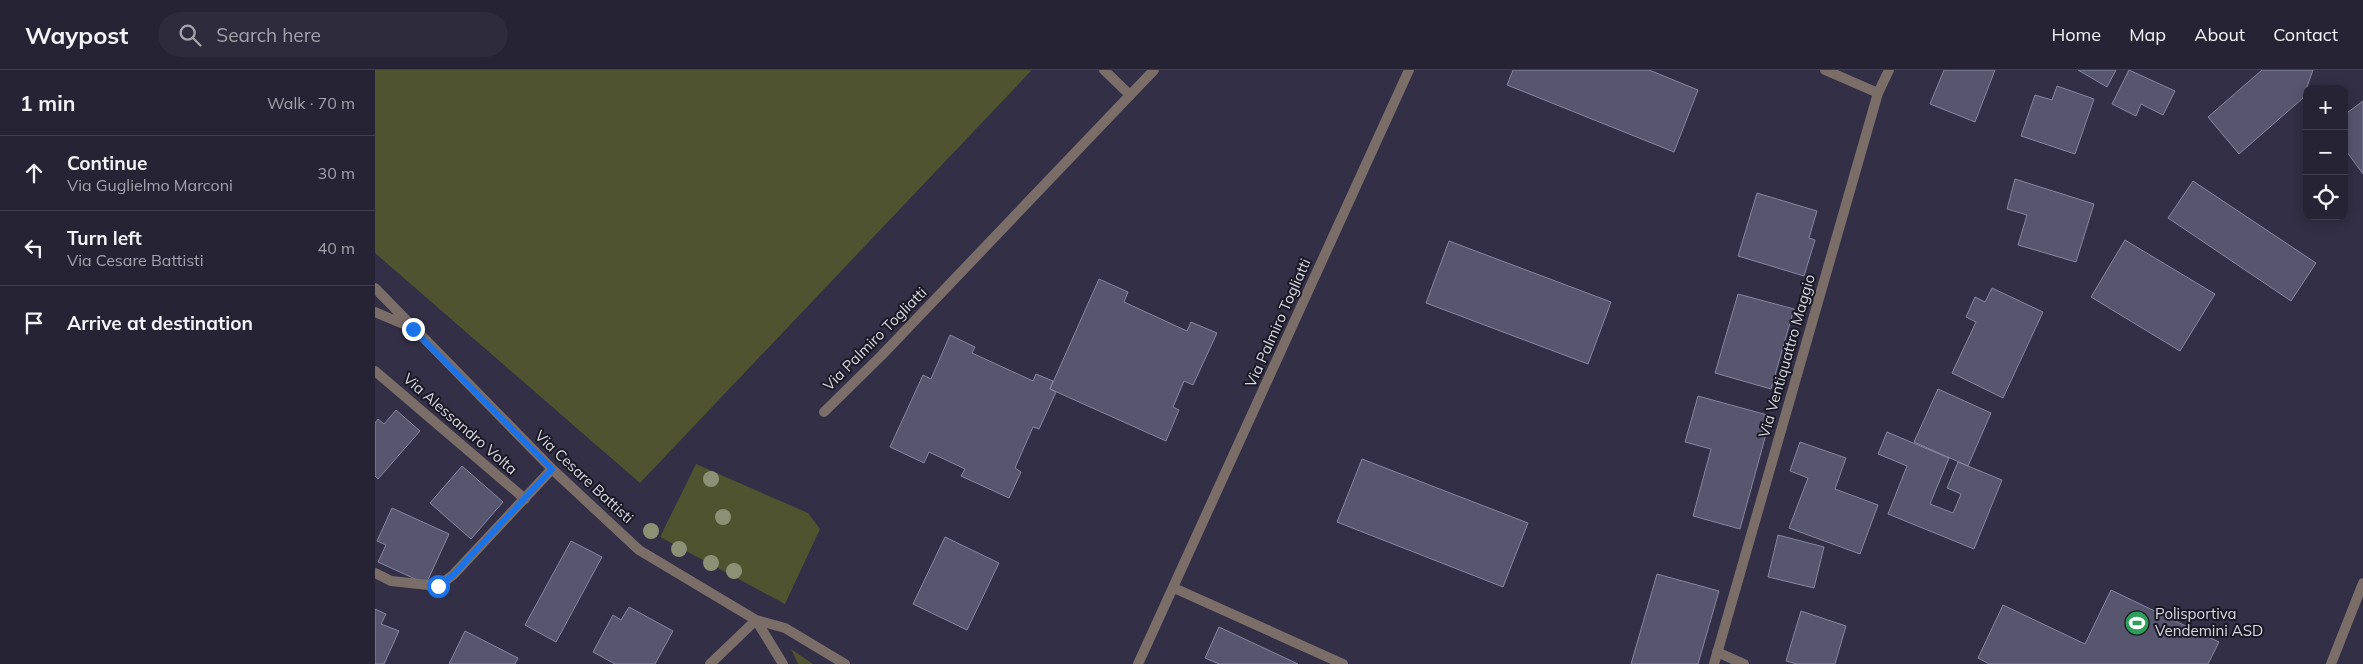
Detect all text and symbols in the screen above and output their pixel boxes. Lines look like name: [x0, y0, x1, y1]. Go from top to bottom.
search box: [158, 12, 508, 57]
text: Waypost: [25, 20, 128, 50]
icon: search: [176, 21, 204, 49]
text: Search here: [216, 23, 321, 47]
text: Home: [2051, 23, 2101, 46]
text: Map: [2129, 23, 2166, 46]
text: About: [2194, 23, 2245, 46]
text: Contact: [2273, 23, 2338, 46]
map controls: [2303, 85, 2348, 220]
button: +: [2303, 85, 2348, 130]
text: 1 min: [20, 90, 75, 116]
text: Walk · 70 m: [267, 93, 355, 113]
button: −: [2303, 130, 2348, 175]
text: Continue: [67, 151, 147, 175]
icon: ahead: [20, 159, 48, 187]
text: 30 m: [318, 163, 355, 183]
text: Via Guglielmo Marconi: [67, 175, 233, 195]
button: locate: [2303, 175, 2348, 220]
text: Turn left: [67, 226, 142, 250]
icon: left: [20, 234, 48, 262]
text: 40 m: [318, 238, 355, 258]
text: Via Cesare Battisti: [67, 250, 204, 270]
street label: Via Palmiro Togliatti: [1241, 255, 1314, 390]
street label: Via Ventiquattro Maggio: [1754, 272, 1819, 440]
street label: Via Palmiro Togliatti: [819, 283, 931, 395]
icon: arrive: [20, 309, 48, 337]
text: Arrive at destination: [67, 311, 253, 335]
route end: [402, 318, 425, 341]
street label: Via Alessandro Volta: [399, 369, 521, 478]
street label: Via Cesare Battisti: [531, 426, 638, 527]
route start: [427, 575, 450, 598]
place label: Polisportiva Vendemini ASD: [2155, 604, 2263, 640]
sports icon: Polisportiva Vendemini ASD: [2124, 610, 2150, 636]

